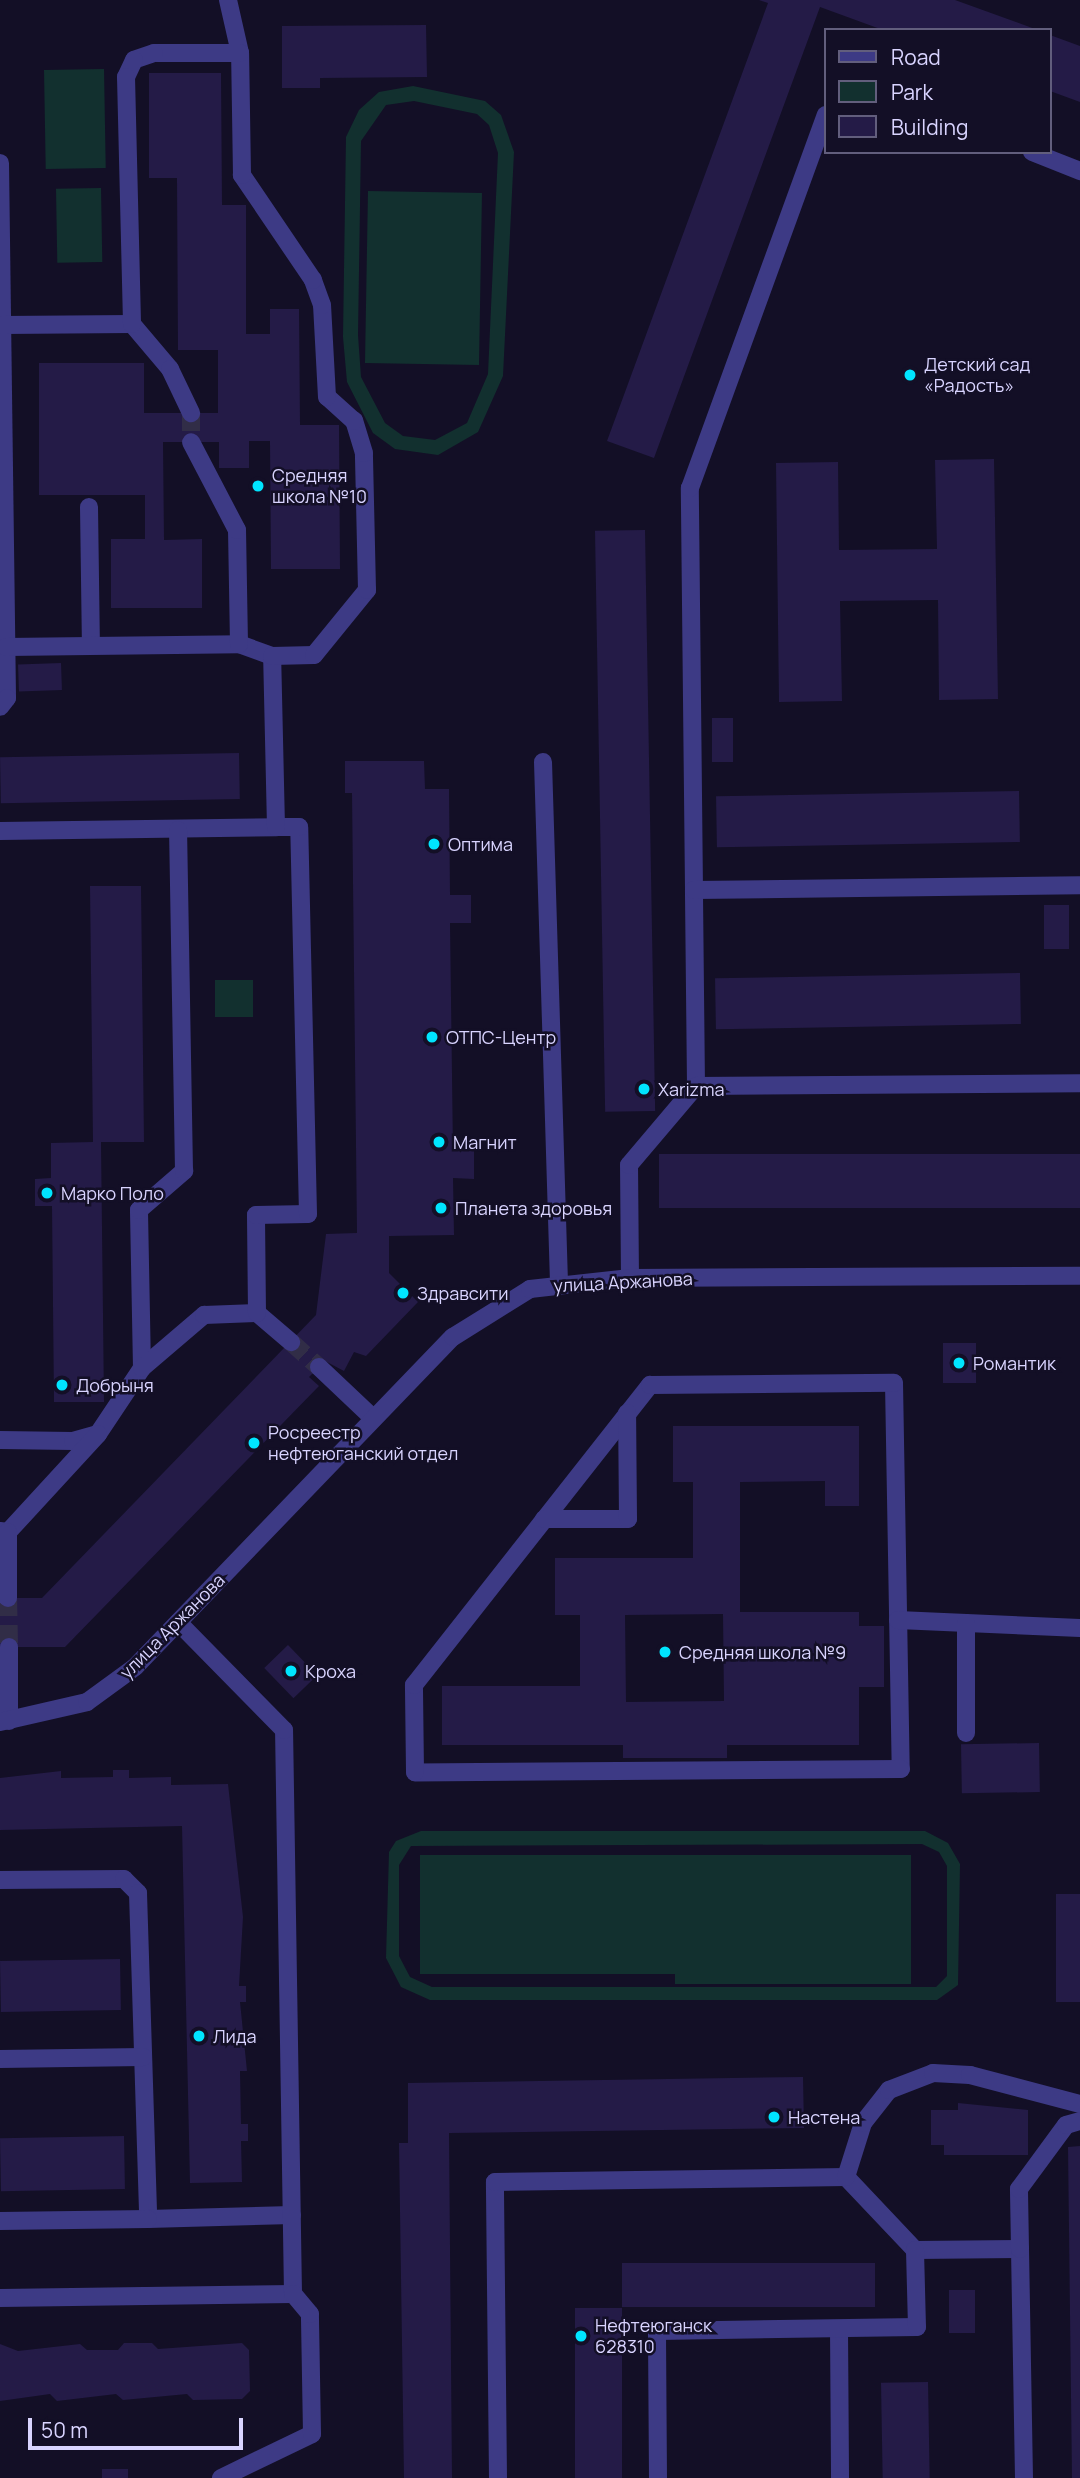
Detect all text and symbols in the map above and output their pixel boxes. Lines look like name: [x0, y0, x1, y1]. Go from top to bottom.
legend: [824, 28, 1052, 154]
text: Road: [891, 43, 941, 71]
text: Park: [891, 78, 933, 106]
text: Building: [891, 113, 968, 141]
place label: Детский сад «Радость»: [924, 354, 1030, 396]
marker: Детский сад «Радость»: [902, 367, 918, 383]
place label: Средняя школа №10: [272, 465, 367, 508]
marker: Средняя школа №10: [250, 478, 266, 494]
place label: Оптима: [448, 833, 513, 855]
marker: Оптима: [426, 836, 442, 852]
place label: ОТПС-Центр: [446, 1026, 556, 1048]
marker: ОТПС-Центр: [424, 1029, 440, 1045]
place label: Xarizma: [658, 1078, 724, 1100]
marker: Xarizma: [636, 1081, 652, 1097]
place label: Магнит: [453, 1131, 516, 1153]
marker: Магнит: [431, 1134, 447, 1150]
place label: Марко Поло: [61, 1182, 164, 1204]
marker: Марко Поло: [39, 1185, 55, 1201]
place label: Планета здоровья: [455, 1197, 612, 1219]
marker: Планета здоровья: [433, 1200, 449, 1216]
street label: улица Аржанова: [553, 1268, 693, 1296]
place label: Здравсити: [417, 1282, 508, 1304]
marker: Здравсити: [395, 1285, 411, 1301]
place label: Романтик: [973, 1352, 1056, 1374]
marker: Романтик: [951, 1355, 967, 1371]
place label: Добрыня: [76, 1374, 154, 1396]
marker: Добрыня: [54, 1377, 70, 1393]
place label: Росреестр нефтеюганский отдел: [268, 1422, 458, 1464]
marker: Росреестр нефтеюганский отдел: [246, 1435, 262, 1451]
street label: улица Аржанова: [115, 1569, 229, 1683]
place label: Средняя школа №9: [679, 1641, 846, 1663]
marker: Средняя школа №9: [657, 1644, 673, 1660]
place label: Кроха: [305, 1660, 356, 1682]
marker: Кроха: [283, 1663, 299, 1679]
place label: Лида: [213, 2025, 257, 2047]
marker: Лида: [191, 2028, 207, 2044]
place label: Настена: [788, 2106, 860, 2128]
marker: Настена: [766, 2109, 782, 2125]
place label: Нефтеюганск 628310: [595, 2315, 712, 2358]
marker: Нефтеюганск 628310: [573, 2328, 589, 2344]
scale bar: [32, 2404, 247, 2448]
text: 50 m: [41, 2416, 88, 2444]

